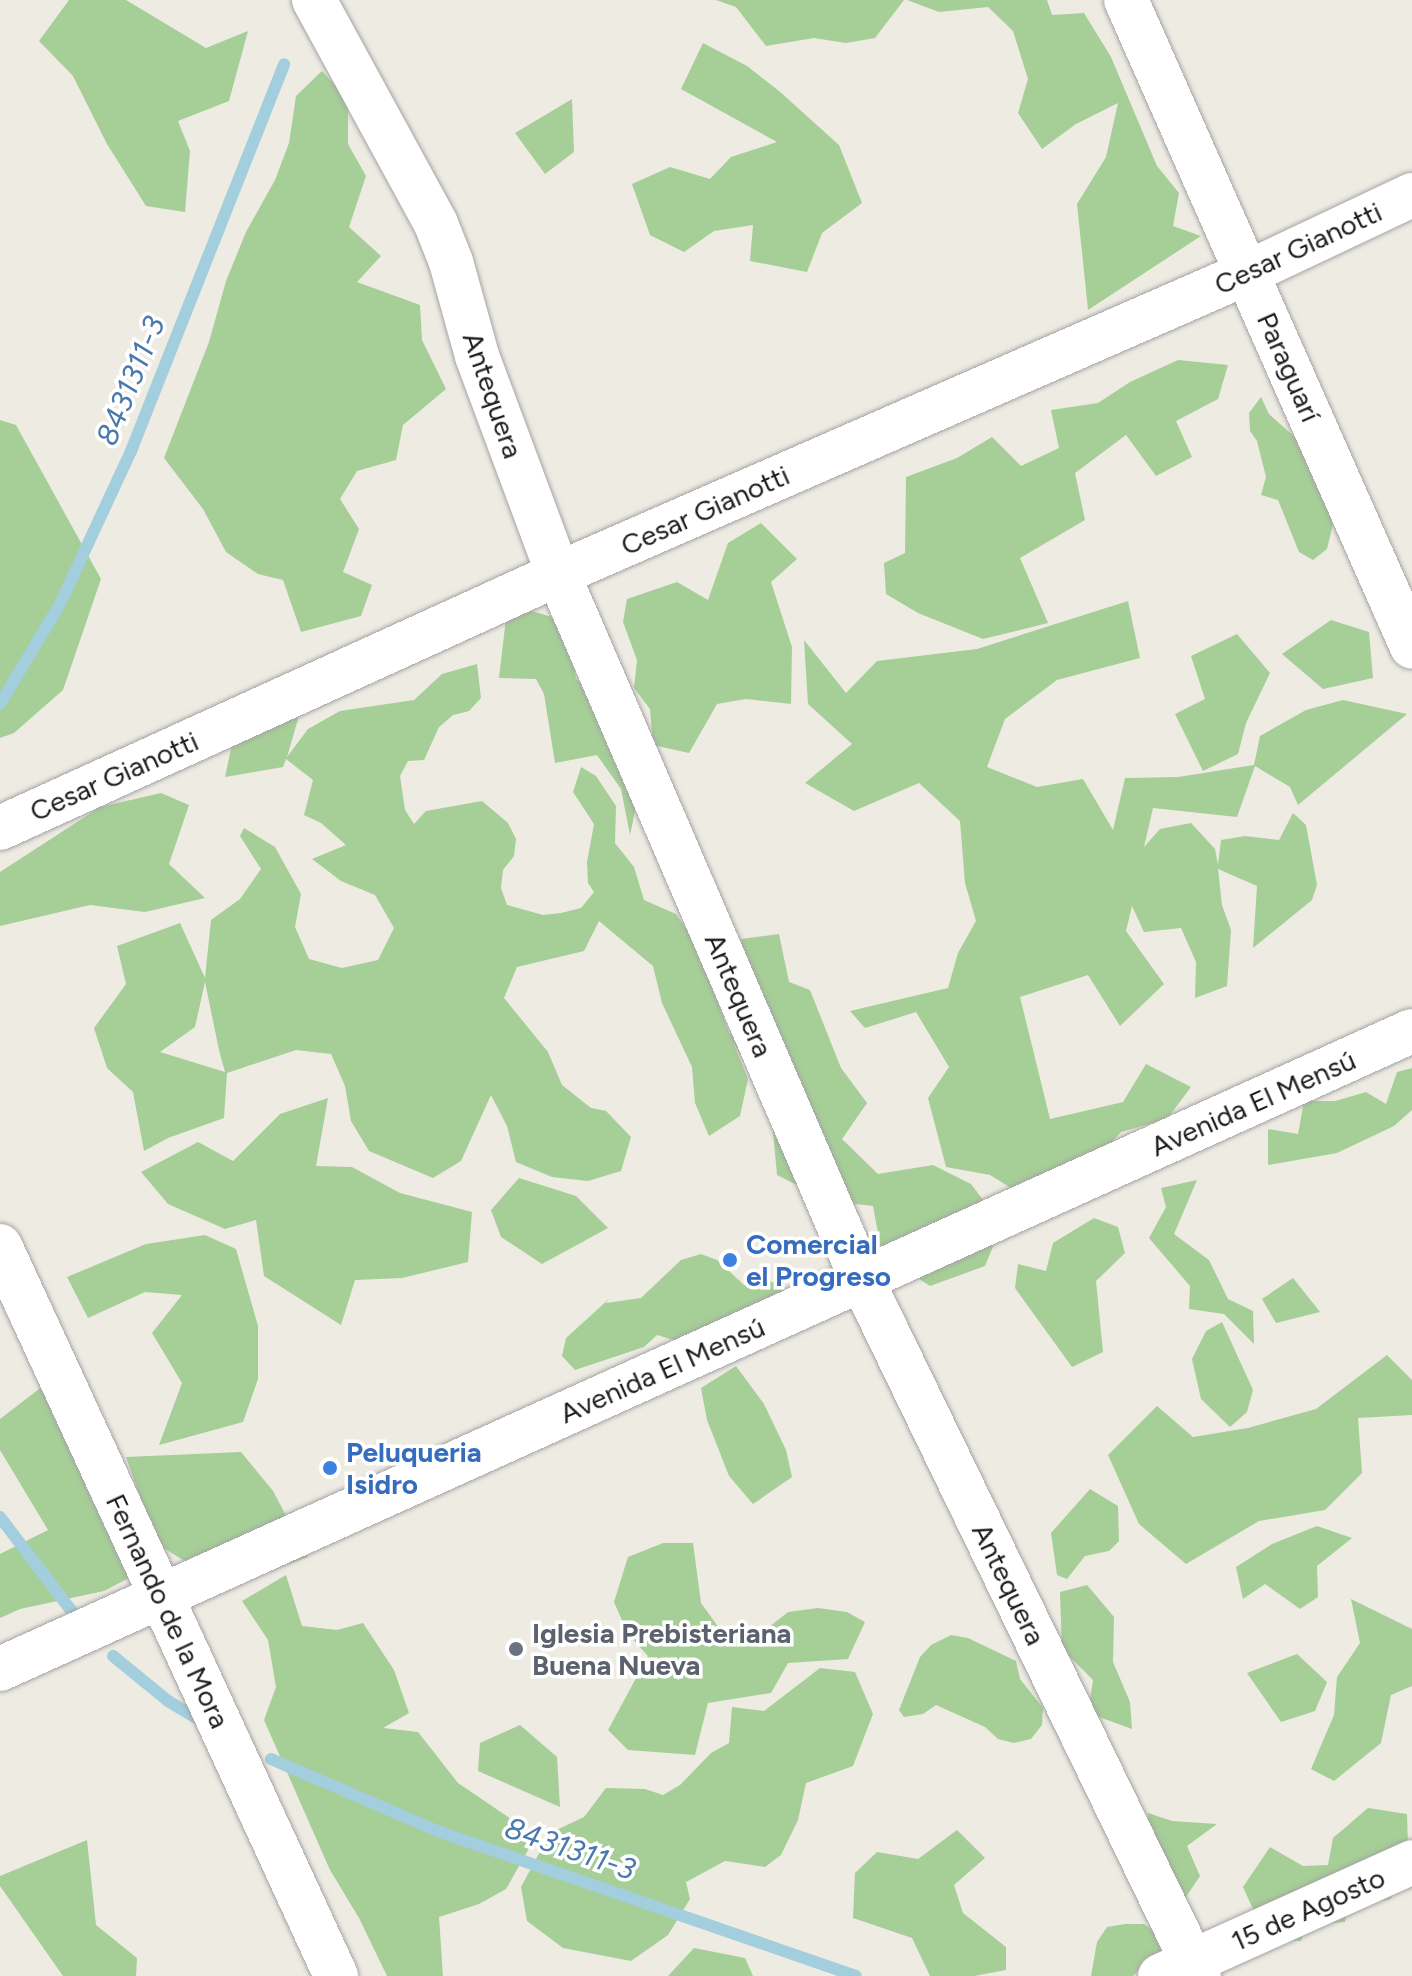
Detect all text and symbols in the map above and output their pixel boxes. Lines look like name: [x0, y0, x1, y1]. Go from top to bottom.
street label: Cesar Gianotti: [1209, 195, 1387, 301]
street label: Paraguarí: [1250, 307, 1328, 427]
water label: 8431311-3: [89, 311, 173, 451]
street label: Antequera: [456, 327, 530, 463]
street label: Cesar Gianotti: [616, 458, 794, 562]
street label: Cesar Gianotti: [25, 724, 203, 828]
street label: Antequera: [698, 928, 780, 1062]
street label: Avenida El Mensú: [1145, 1043, 1361, 1163]
place label: Comercial el Progreso: [746, 1227, 891, 1293]
marker: Comercial el Progreso: [721, 1251, 739, 1269]
street label: Avenida El Mensú: [554, 1310, 770, 1430]
place label: Peluqueria Isidro: [346, 1435, 482, 1501]
marker: Peluqueria Isidro: [321, 1459, 339, 1477]
street label: Fernando de la Mora: [99, 1489, 237, 1733]
street label: Antequera: [965, 1518, 1053, 1650]
place label: Iglesia Prebisteriana Buena Nueva: [532, 1616, 792, 1682]
marker: Iglesia Prebisteriana Buena Nueva: [507, 1640, 525, 1658]
water label: 8431311-3: [500, 1810, 640, 1888]
street label: 15 de Agosto: [1226, 1860, 1390, 1958]

